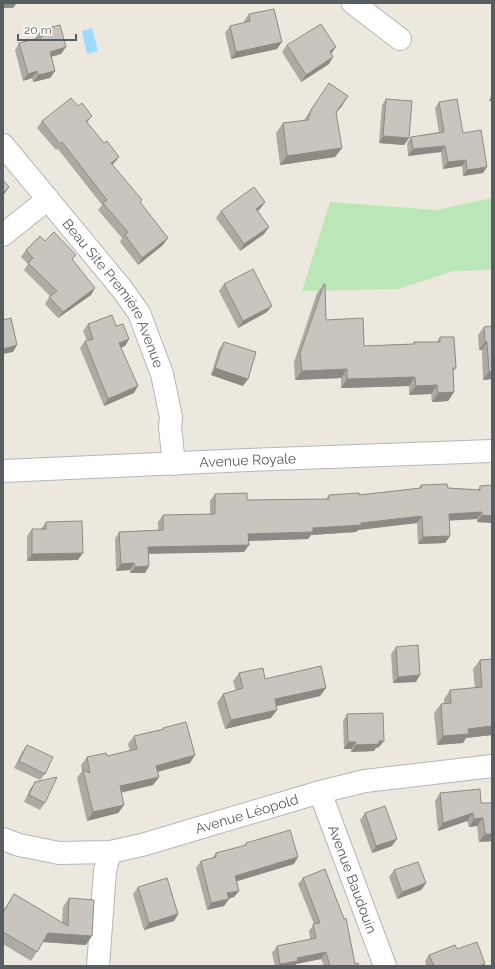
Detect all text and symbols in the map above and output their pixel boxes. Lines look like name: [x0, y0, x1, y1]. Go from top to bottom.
scale bar: [18, 16, 76, 42]
text: 20 m: [24, 23, 52, 37]
street label: Beau Site Première Avenue: [59, 215, 167, 370]
street label: Avenue Royale: [199, 450, 296, 470]
street label: Avenue Léopold: [193, 791, 300, 837]
street label: Avenue Baudouin: [325, 823, 380, 936]

